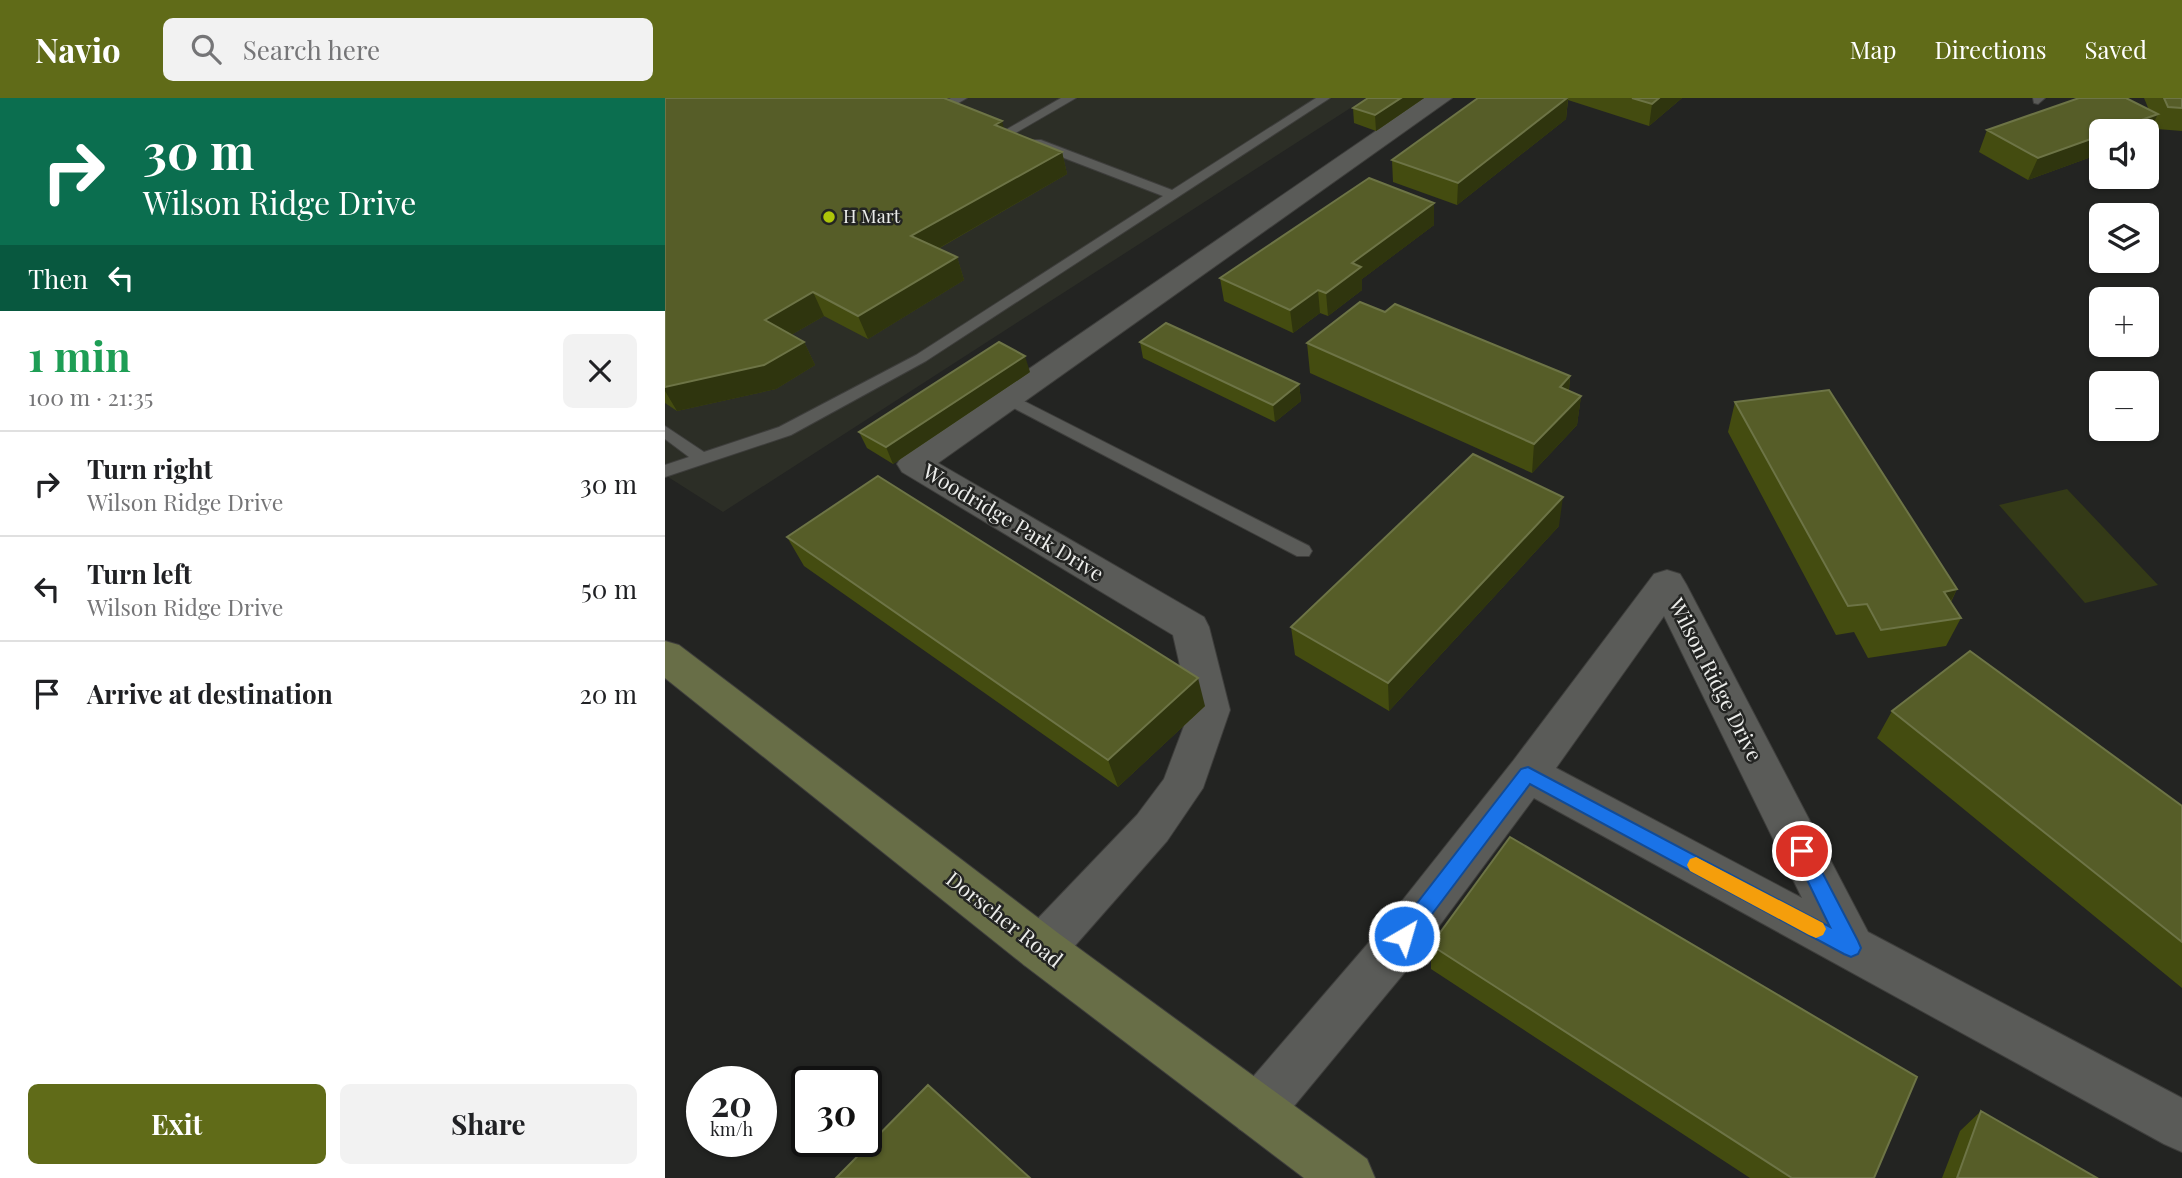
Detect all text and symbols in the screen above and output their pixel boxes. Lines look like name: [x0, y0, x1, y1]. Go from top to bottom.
search box: [163, 18, 653, 81]
text: Navio: [35, 27, 121, 71]
icon: search: [187, 30, 225, 68]
text: Search here: [243, 32, 380, 67]
text: Map: [1850, 33, 1896, 65]
text: Directions: [1934, 33, 2047, 65]
text: Saved: [2085, 33, 2147, 65]
text: 30 m: [143, 117, 254, 182]
map controls: [2089, 119, 2159, 441]
button: sound: [2089, 119, 2159, 189]
icon: right: [28, 126, 119, 217]
text: Wilson Ridge Drive: [143, 180, 416, 223]
button: layers: [2089, 203, 2159, 273]
place label: H Mart: [843, 204, 901, 228]
marker: H Mart: [821, 209, 837, 225]
icon: left: [102, 259, 140, 297]
text: Then: [28, 261, 88, 296]
button: +: [2089, 287, 2159, 357]
text: 1 min: [28, 327, 131, 383]
button: close: [563, 334, 637, 408]
button: −: [2089, 371, 2159, 441]
text: 100 m · 21:35: [28, 381, 153, 412]
text: Turn right: [87, 451, 213, 486]
street label: Woodridge Park Drive: [917, 456, 1110, 586]
icon: right: [28, 465, 66, 503]
text: 30 m: [580, 466, 637, 501]
text: Wilson Ridge Drive: [87, 486, 284, 517]
text: Turn left: [87, 556, 192, 591]
icon: left: [28, 570, 66, 608]
text: 50 m: [581, 571, 637, 606]
text: Wilson Ridge Drive: [87, 591, 284, 622]
street label: Wilson Ridge Drive: [1663, 592, 1770, 765]
icon: arrive: [28, 675, 66, 713]
text: Arrive at destination: [87, 676, 333, 711]
text: 20 m: [579, 676, 637, 711]
pin: [1772, 821, 1832, 881]
icon: arrive: [1783, 832, 1821, 870]
street label: Dorscher Road: [941, 864, 1069, 973]
position arrow: [1367, 899, 1441, 973]
speed limit sign: 30: [791, 1066, 882, 1157]
text: 20: [711, 1079, 752, 1126]
button: Exit: [28, 1084, 326, 1164]
button: Share: [340, 1084, 637, 1164]
text: km/h: [710, 1117, 753, 1141]

